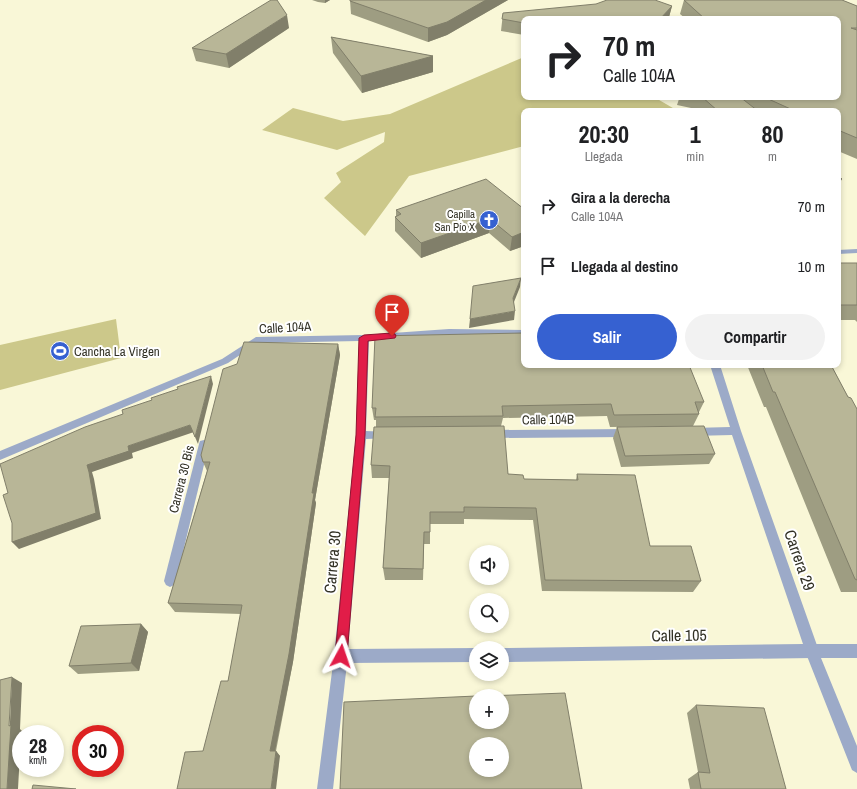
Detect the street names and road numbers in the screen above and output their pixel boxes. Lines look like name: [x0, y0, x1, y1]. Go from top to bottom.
street label: Calle 104A: [259, 318, 312, 337]
street label: Calle 104B: [522, 411, 574, 428]
street label: Carrera 30 Bis: [165, 443, 198, 515]
street label: Carrera 29: [779, 527, 821, 593]
street label: Carrera 30: [318, 530, 346, 594]
street label: Calle 105: [651, 624, 707, 646]

